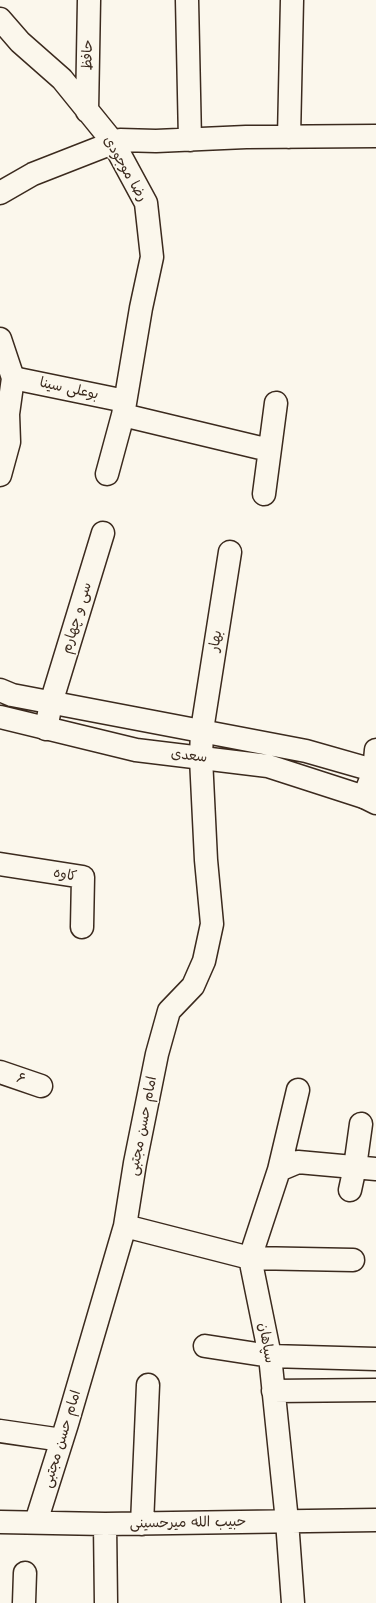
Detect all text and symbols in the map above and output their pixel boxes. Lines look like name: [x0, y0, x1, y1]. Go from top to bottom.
street label: حافظ: [79, 39, 97, 71]
street label: رضا موجودی: [99, 133, 151, 205]
street label: بوعلی سینا: [38, 375, 100, 403]
street label: سی و چهارم: [58, 580, 96, 656]
street label: بهار: [206, 629, 226, 653]
street label: سعدی: [170, 745, 208, 767]
street label: کاوه: [52, 865, 78, 885]
street label: ۶: [14, 1070, 28, 1088]
street label: امام حسن مجتبی: [125, 1075, 161, 1177]
street label: سپاهان: [254, 1322, 278, 1364]
street label: امام حسن مجتبی: [39, 1388, 85, 1490]
street label: حبیب الله میرحسینی: [130, 1514, 246, 1532]

